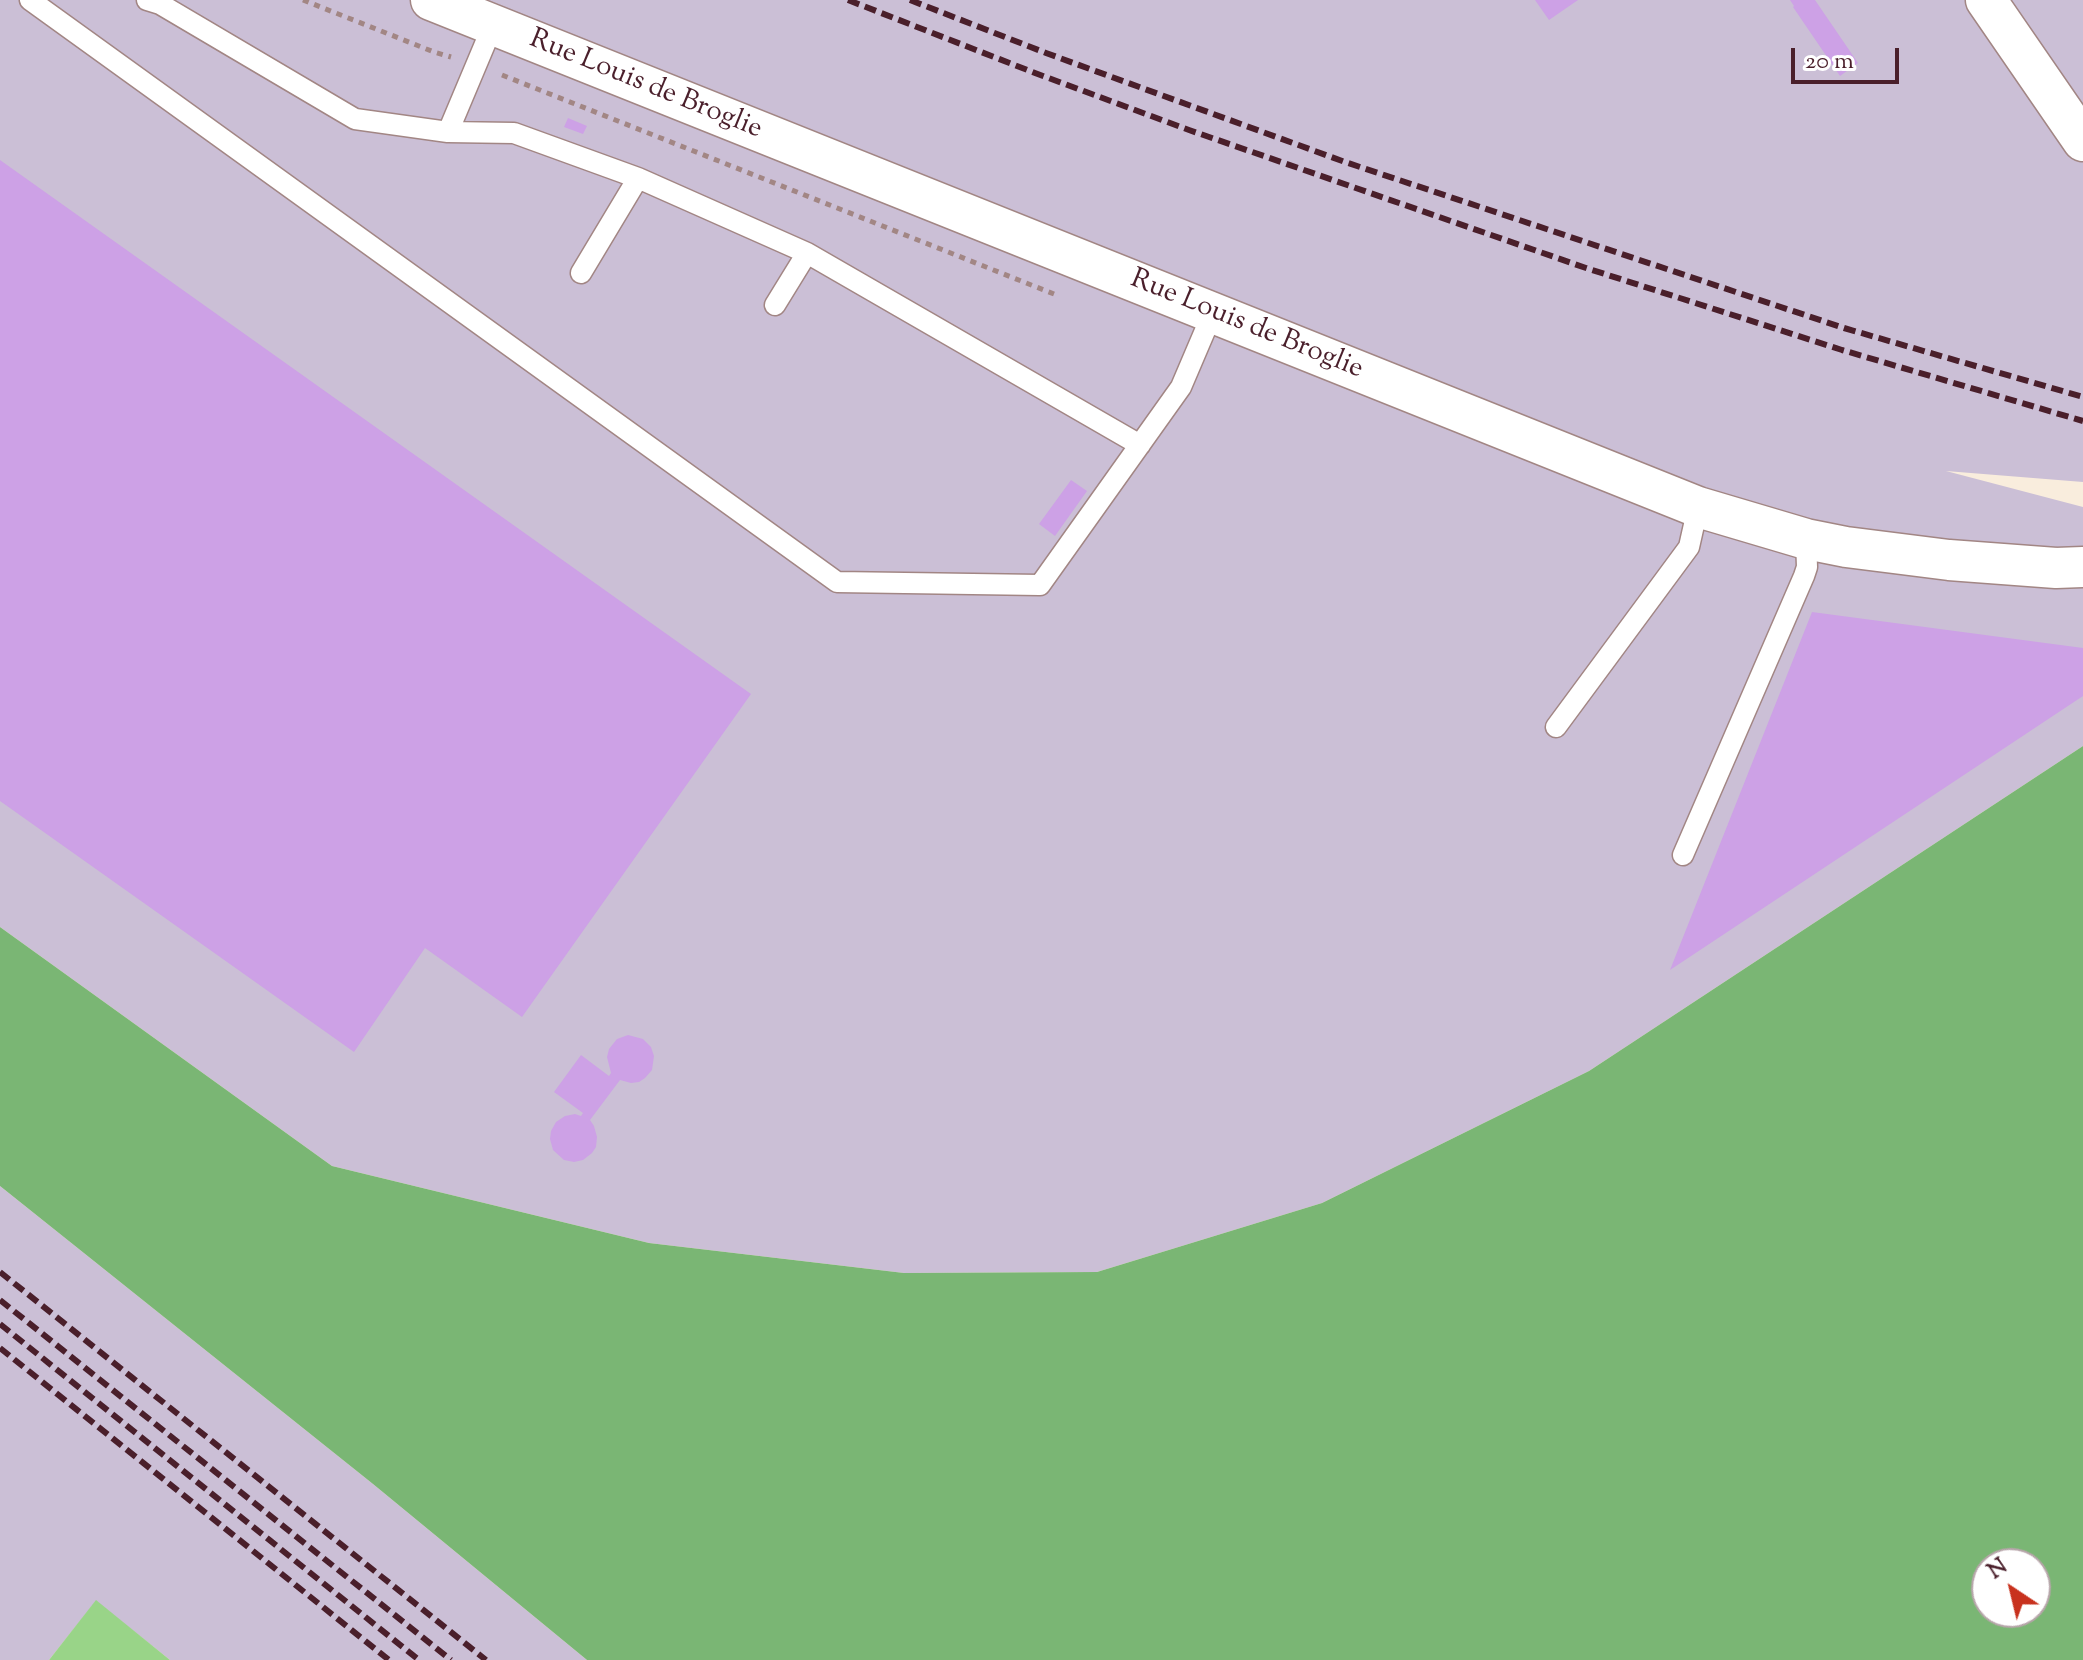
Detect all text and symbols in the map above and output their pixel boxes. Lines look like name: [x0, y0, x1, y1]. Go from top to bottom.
street label: Rue Louis de Broglie: [524, 24, 766, 148]
scale bar: [1795, 32, 1903, 82]
text: 20 m: [1805, 45, 1854, 79]
street label: Rue Louis de Broglie: [1125, 264, 1367, 388]
north arrow: [1971, 1548, 2051, 1628]
text: N: [1982, 1552, 2015, 1588]

